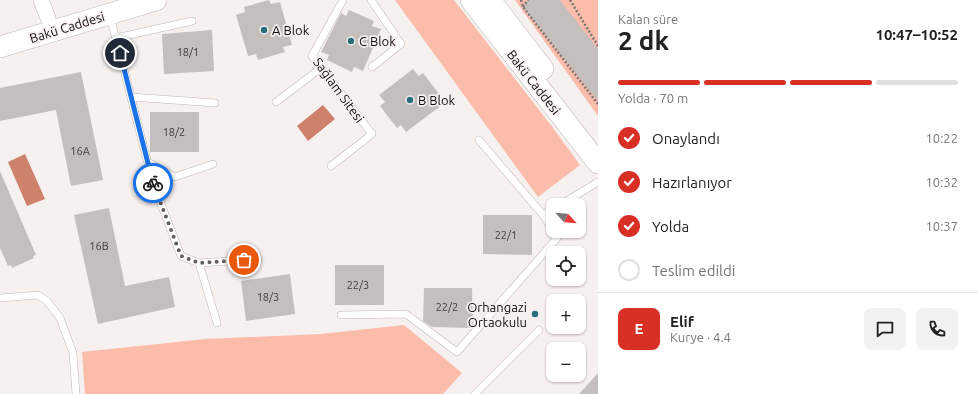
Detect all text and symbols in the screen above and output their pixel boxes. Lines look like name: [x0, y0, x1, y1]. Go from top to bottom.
street label: Bakü Caddesi: [28, 9, 106, 45]
text: Kalan süre: [618, 12, 678, 26]
place label: A Blok: [272, 23, 310, 37]
marker: A Blok: [259, 25, 269, 35]
text: 2 dk: [618, 26, 669, 55]
text: 10:47–10:52: [875, 26, 958, 43]
place label: C Blok: [359, 34, 396, 48]
pin: [103, 36, 137, 70]
marker: C Blok: [346, 36, 356, 46]
icon: home: [109, 42, 131, 64]
house number: 18/1: [177, 46, 199, 58]
street label: Bakü Caddesi: [505, 47, 563, 117]
street label: Sağlam Sitesi: [311, 55, 367, 125]
text: Yolda · 70 m: [618, 91, 688, 105]
place label: B Blok: [418, 93, 455, 107]
marker: B Blok: [405, 95, 415, 105]
house number: 18/2: [163, 126, 185, 138]
icon: check: [618, 127, 640, 149]
text: Onaylandı: [652, 130, 720, 147]
text: 10:22: [925, 131, 958, 145]
house number: 16A: [70, 145, 91, 157]
courier: [133, 163, 173, 203]
icon: check: [618, 171, 640, 193]
icon: bike: [142, 172, 164, 194]
text: Hazırlanıyor: [652, 174, 732, 191]
text: 10:32: [925, 175, 958, 189]
north arrow: [546, 198, 586, 238]
map controls: [546, 198, 586, 382]
icon: check: [618, 215, 640, 237]
text: Yolda: [652, 218, 689, 235]
text: 10:37: [925, 219, 958, 233]
house number: 22/1: [495, 229, 517, 241]
house number: 16B: [89, 240, 109, 252]
pin: [227, 243, 261, 277]
button: locate: [546, 246, 586, 286]
icon: bag: [233, 249, 255, 271]
text: Teslim edildi: [652, 262, 735, 279]
house number: 22/3: [347, 279, 369, 291]
house number: 18/3: [257, 291, 279, 303]
button: +: [546, 294, 586, 334]
place label: Orhangazi Ortaokulu: [467, 300, 527, 329]
house number: 22/2: [436, 301, 458, 313]
button: chat: [864, 308, 906, 350]
button: phone: [916, 308, 958, 350]
marker: Orhangazi Ortaokulu: [530, 309, 540, 319]
text: Elif: [670, 313, 694, 330]
text: E: [635, 320, 643, 337]
text: Kurye · 4.4: [670, 330, 731, 344]
button: −: [546, 342, 586, 382]

